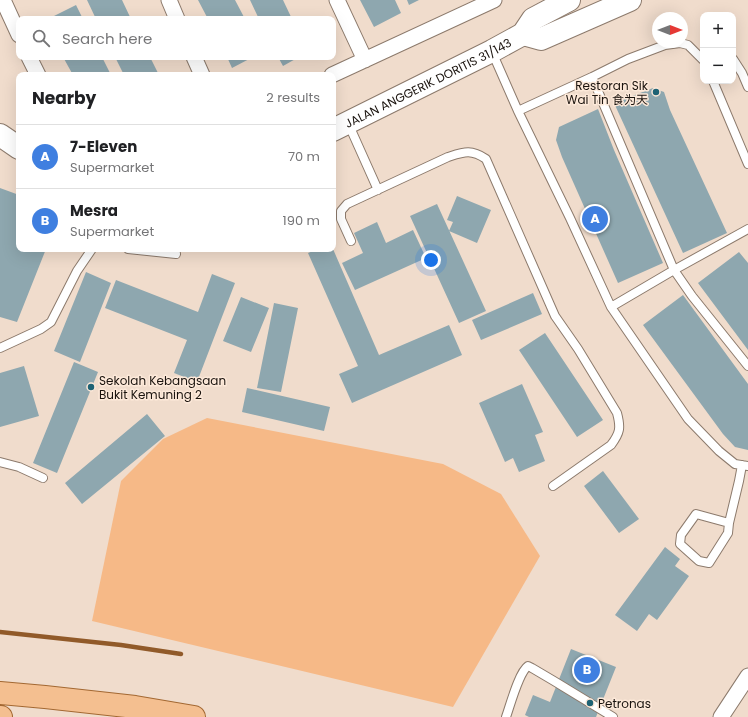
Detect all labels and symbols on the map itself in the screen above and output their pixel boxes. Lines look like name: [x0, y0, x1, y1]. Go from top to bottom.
north arrow: [652, 12, 688, 48]
street label: JALAN ANGGERIK DORITIS 31/143: [342, 34, 514, 131]
place label: Restoran Sik Wai Tin 食为天: [566, 77, 649, 108]
marker: Restoran Sik Wai Tin 食为天: [651, 87, 661, 97]
pin: A: [582, 204, 608, 234]
your location: [421, 250, 441, 270]
place label: Sekolah Kebangsaan Bukit Kemuning 2: [99, 372, 226, 403]
marker: Sekolah Kebangsaan Bukit Kemuning 2: [86, 382, 96, 392]
pin: B: [574, 655, 600, 685]
place label: Petronas: [598, 695, 651, 712]
marker: Petronas: [585, 698, 595, 708]

